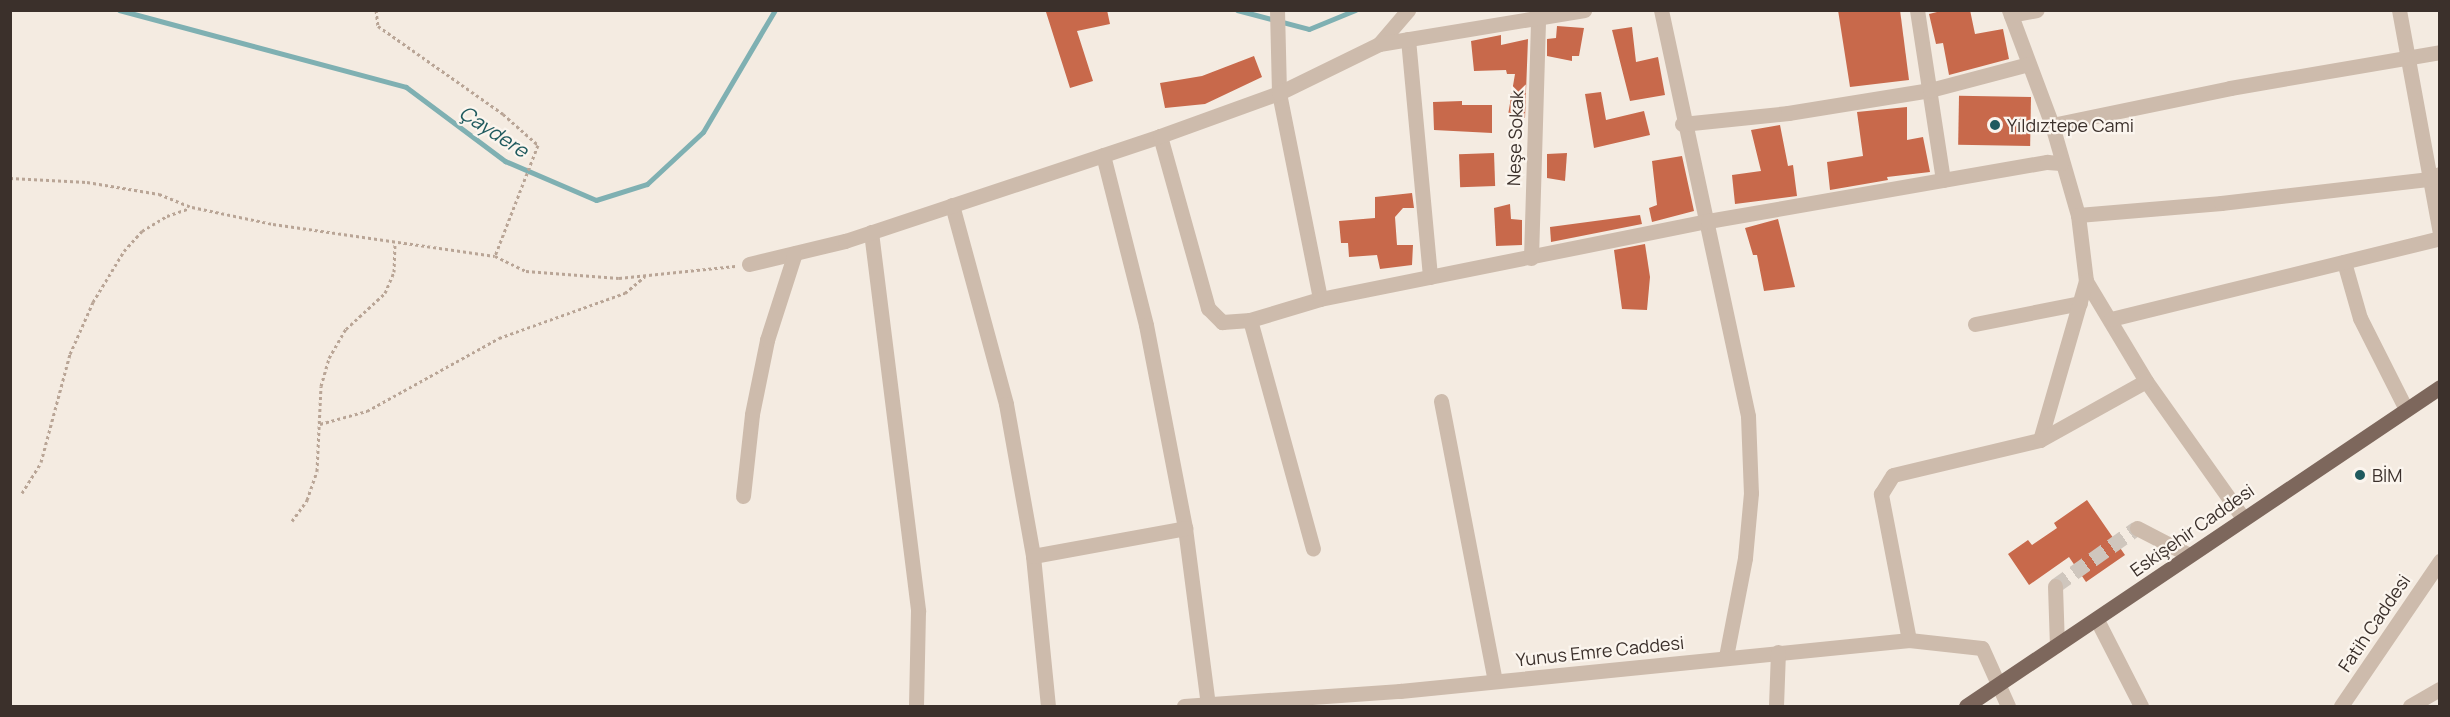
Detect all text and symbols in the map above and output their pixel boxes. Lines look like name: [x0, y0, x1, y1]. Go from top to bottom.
street label: Neşe Sokak: [1503, 90, 1527, 186]
water label: Çaydere: [455, 100, 533, 162]
place label: Yıldıztepe Cami: [2007, 114, 2134, 136]
marker: Yıldıztepe Cami: [1988, 118, 2002, 132]
place label: BİM: [2372, 464, 2402, 486]
marker: BİM: [2353, 468, 2367, 482]
street label: Eskişehir Caddesi: [2126, 479, 2258, 581]
street label: Fatih Caddesi: [2334, 570, 2414, 676]
street label: Yunus Emre Caddesi: [1515, 631, 1685, 671]

